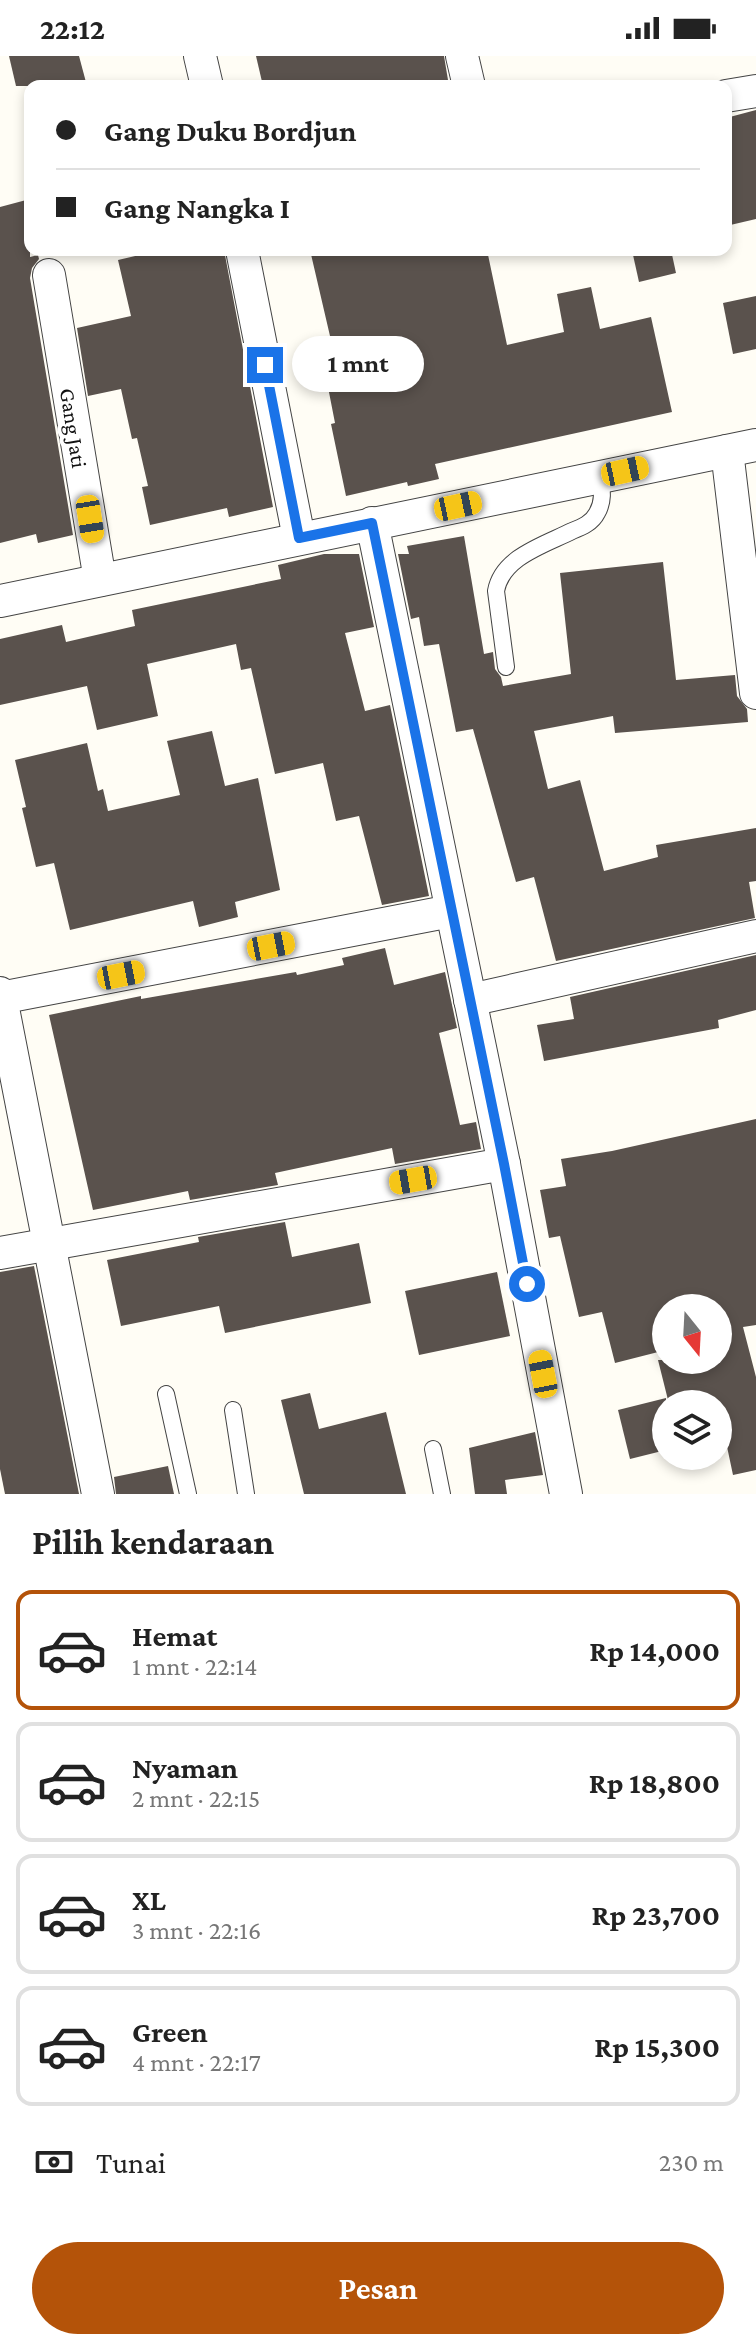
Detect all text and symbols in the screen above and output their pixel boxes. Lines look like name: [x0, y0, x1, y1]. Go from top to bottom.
text: 22:12: [40, 12, 105, 45]
text: Gang Duku Bordjun: [104, 114, 356, 147]
text: Gang Nangka I: [104, 191, 290, 224]
callout: 1 mnt: [293, 337, 425, 393]
route end: [247, 347, 283, 383]
text: 1 mnt: [327, 349, 389, 378]
street label: Gang Jati: [55, 386, 92, 470]
car: [599, 454, 651, 488]
car: [432, 489, 484, 523]
car: [74, 493, 106, 545]
car: [245, 930, 297, 962]
car: [95, 959, 147, 991]
car: [387, 1164, 439, 1196]
route start: [509, 1266, 545, 1302]
north arrow: [652, 1294, 732, 1374]
map controls: [652, 1294, 732, 1470]
car: [527, 1348, 559, 1400]
button: layers: [652, 1390, 732, 1470]
text: Pilih kendaraan: [32, 1522, 274, 1562]
icon: car: [36, 1614, 108, 1686]
text: Hemat: [132, 1619, 217, 1652]
text: Rp 14,000: [589, 1634, 720, 1667]
text: 1 mnt · 22:14: [132, 1652, 257, 1681]
icon: car: [36, 1746, 108, 1818]
text: Nyaman: [132, 1751, 238, 1784]
text: Rp 18,800: [589, 1766, 720, 1799]
text: 2 mnt · 22:15: [132, 1784, 260, 1813]
icon: car: [36, 1878, 108, 1950]
text: XL: [132, 1883, 166, 1916]
text: Rp 23,700: [591, 1898, 720, 1931]
text: 3 mnt · 22:16: [132, 1916, 261, 1945]
icon: car: [36, 2010, 108, 2082]
text: Green: [132, 2015, 208, 2048]
text: Rp 15,300: [594, 2030, 720, 2063]
text: 4 mnt · 22:17: [132, 2048, 261, 2077]
icon: cash: [32, 2140, 76, 2184]
text: Tunai: [96, 2146, 166, 2179]
text: 230 m: [659, 2148, 724, 2177]
button: Pesan: [32, 2242, 724, 2334]

